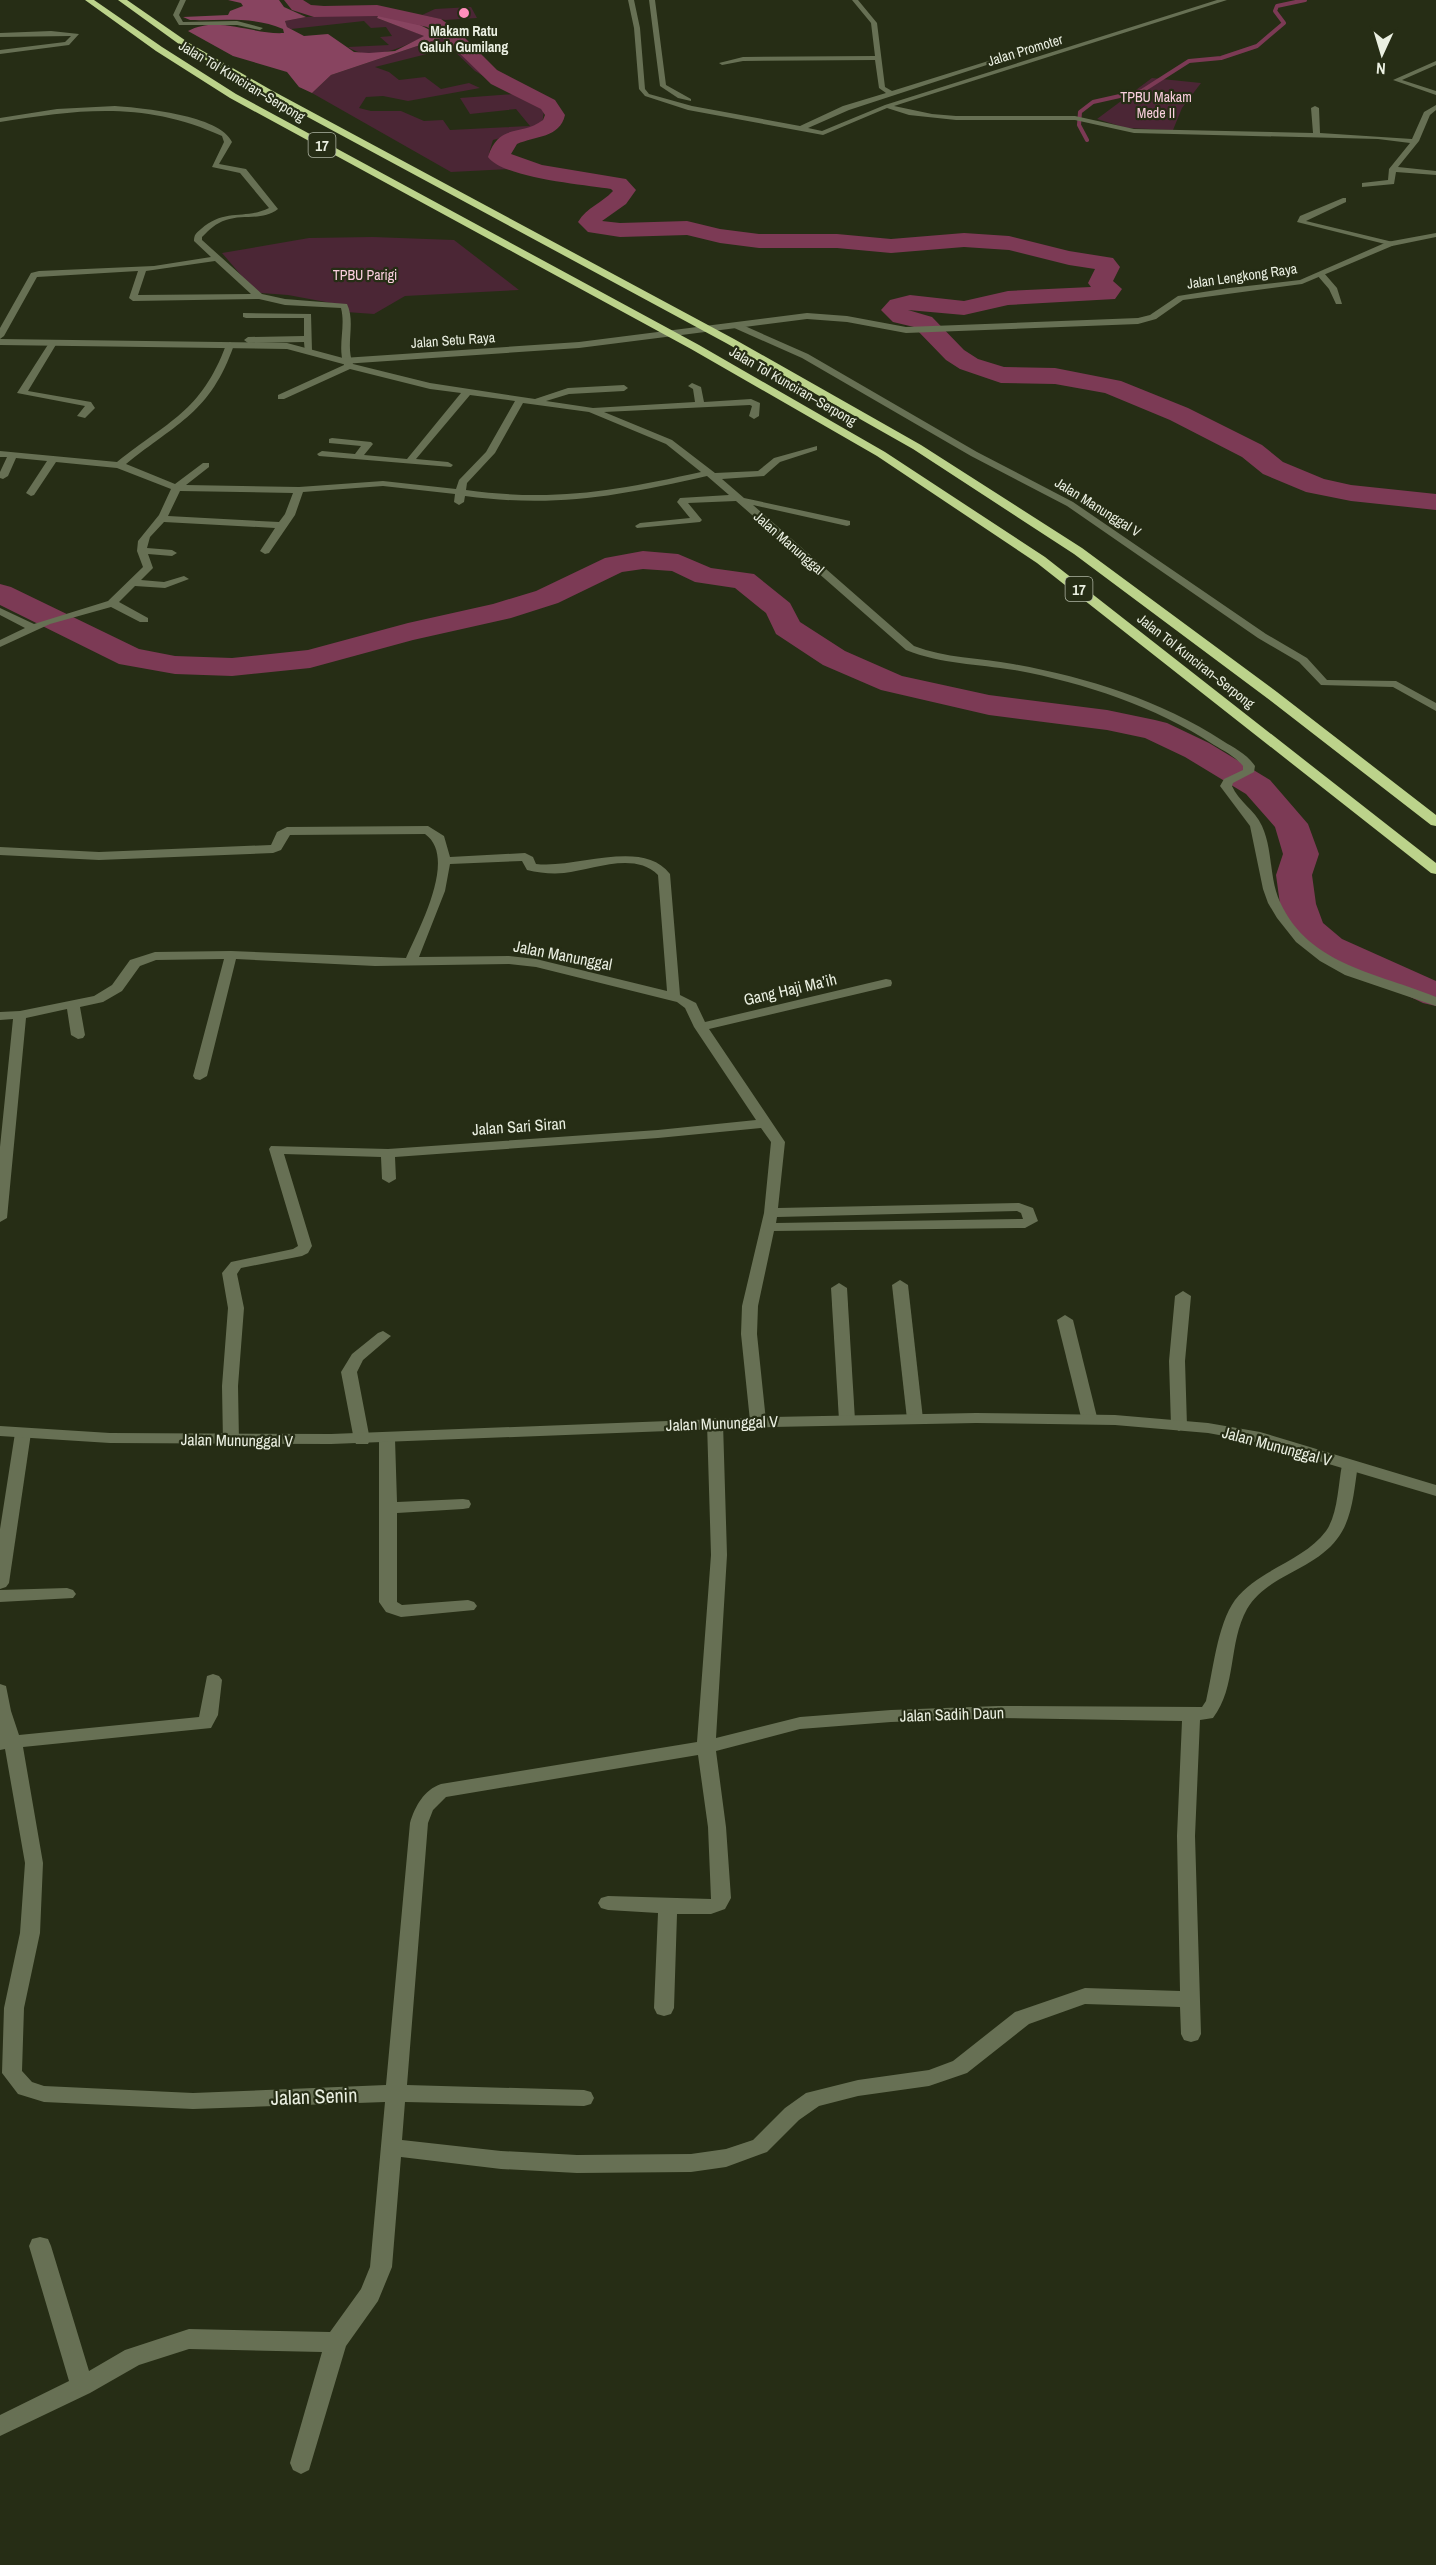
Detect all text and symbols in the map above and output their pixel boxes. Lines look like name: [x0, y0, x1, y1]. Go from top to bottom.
marker: Makam Ratu Galuh Gumilang: [457, 6, 471, 20]
place label: Makam Ratu Galuh Gumilang: [420, 22, 508, 56]
north arrow: [1352, 24, 1412, 84]
street label: Jalan Promoter: [985, 30, 1065, 70]
street label: Jalan Tol Kunciran–Serpong: [176, 36, 309, 126]
text: N: [1375, 58, 1386, 80]
park label: TPBU Makam Mede II: [1120, 88, 1192, 122]
road number: 17: [308, 133, 336, 157]
street label: Jalan Lengkong Raya: [1186, 259, 1299, 293]
park label: TPBU Parigi: [333, 266, 397, 284]
street label: Jalan Setu Raya: [410, 328, 496, 352]
street label: Jalan Tol Kunciran–Serpong: [726, 342, 860, 430]
street label: Jalan Manunggal V: [1052, 473, 1145, 541]
street label: Jalan Manunggal: [750, 508, 828, 578]
road number: 17: [1066, 577, 1092, 601]
street label: Jalan Tol Kunciran–Serpong: [1134, 610, 1259, 713]
street label: Jalan Manunggal: [512, 935, 614, 975]
street label: Gang Haji Ma’ih: [741, 968, 839, 1010]
street label: Jalan Sari Siran: [471, 1112, 567, 1140]
street label: Jalan Mununggal V: [665, 1410, 779, 1436]
street label: Jalan Mununggal V: [1220, 1421, 1334, 1471]
street label: Jalan Mununggal V: [181, 1428, 294, 1452]
street label: Jalan Sadih Daun: [899, 1701, 1005, 1727]
street label: Jalan Senin: [270, 2081, 358, 2111]

